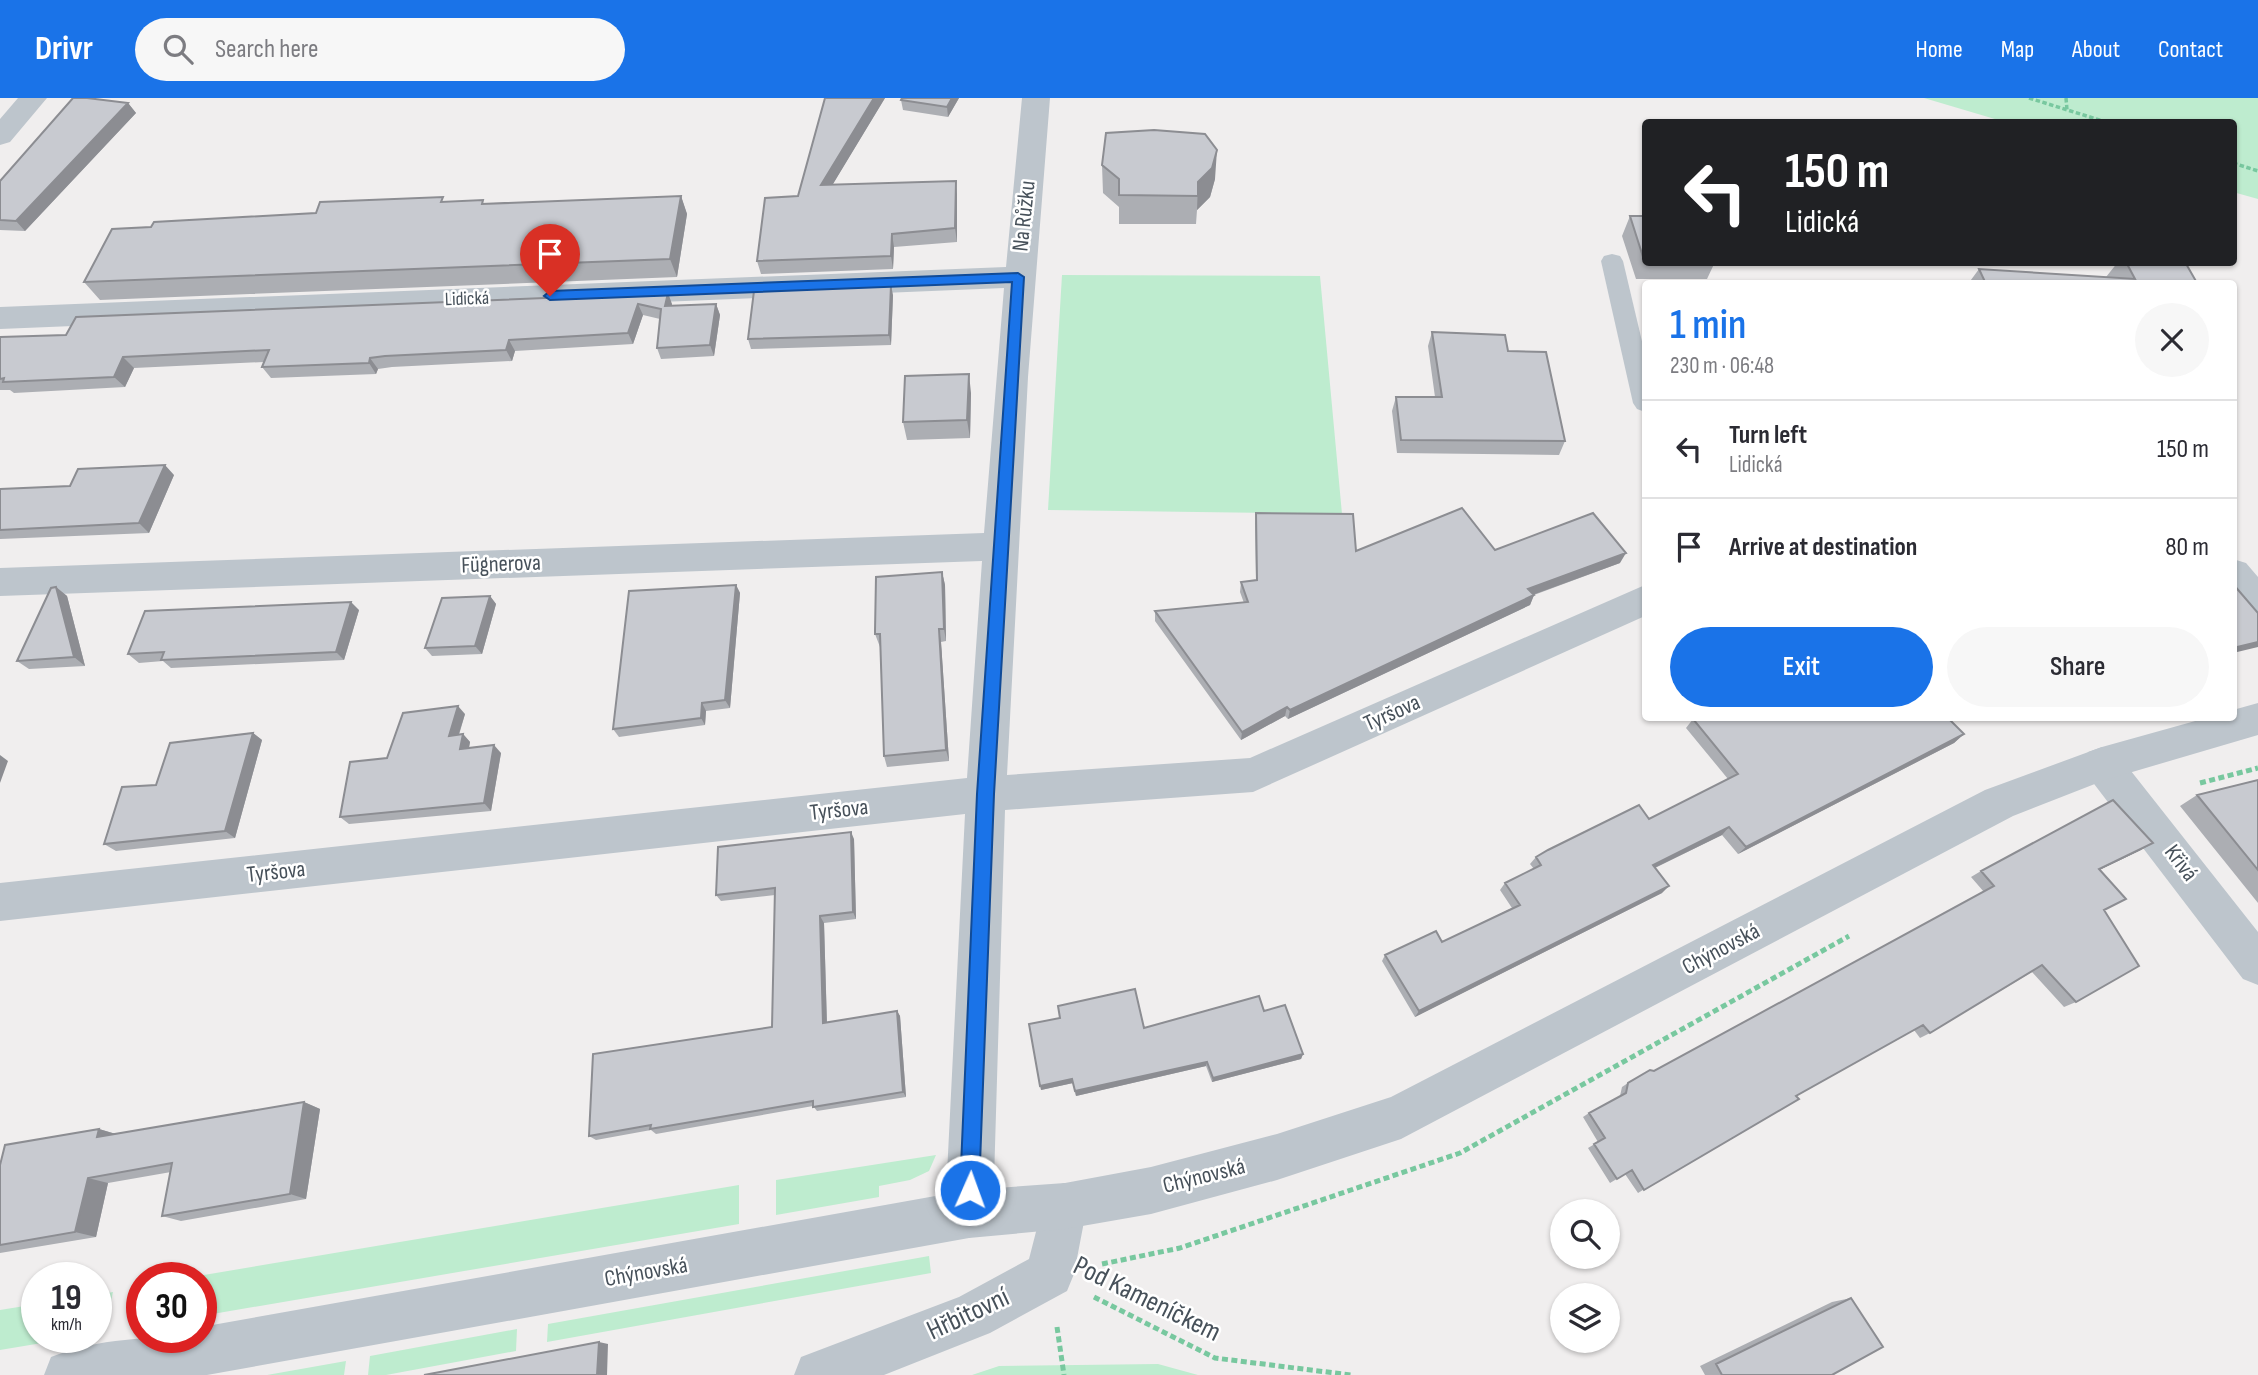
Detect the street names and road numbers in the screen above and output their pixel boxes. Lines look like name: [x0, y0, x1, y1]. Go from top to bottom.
street label: Na Růžku: [1006, 179, 1042, 253]
street label: Lidická: [445, 287, 489, 311]
street label: Fügnerova: [461, 549, 541, 579]
street label: Tyršova: [1360, 688, 1424, 738]
street label: Tyršova: [808, 793, 870, 827]
street label: Křivá: [2158, 839, 2204, 887]
street label: Tyršova: [245, 855, 307, 889]
street label: Chýnovská: [1677, 917, 1765, 981]
street label: Chýnovská: [1160, 1152, 1248, 1200]
street label: Pod Kameníčkem: [1068, 1249, 1226, 1349]
street label: Chýnovská: [602, 1251, 690, 1293]
street label: Hřbitovní: [922, 1280, 1015, 1347]

